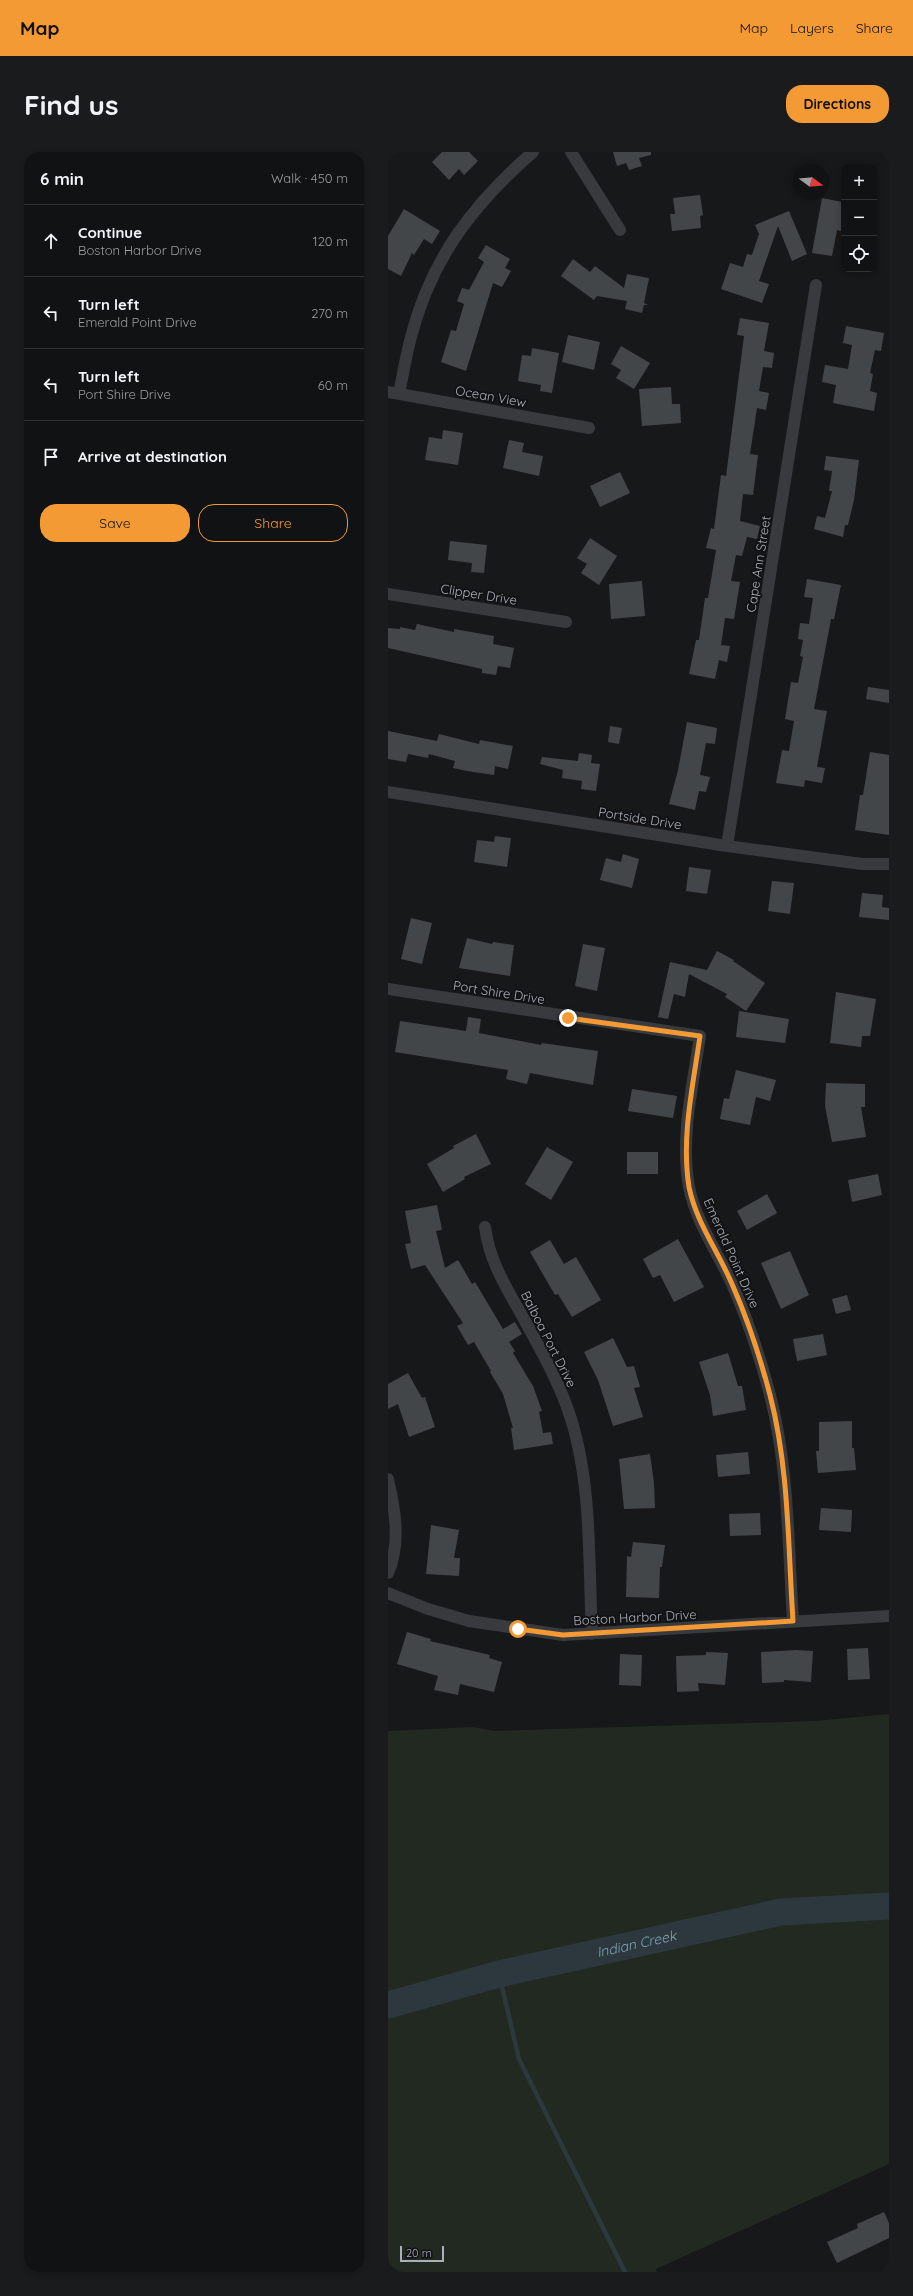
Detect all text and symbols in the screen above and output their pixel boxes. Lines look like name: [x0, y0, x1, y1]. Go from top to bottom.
text: Map: [20, 16, 59, 40]
text: Map: [739, 19, 768, 37]
text: Layers: [790, 19, 834, 37]
text: Share: [856, 19, 893, 37]
button: Directions: [786, 85, 889, 123]
text: Find us: [24, 87, 118, 122]
north arrow: [793, 164, 829, 200]
map controls: [841, 164, 877, 272]
button: +: [841, 164, 877, 200]
text: 6 min: [40, 168, 84, 189]
text: Walk · 450 m: [271, 170, 348, 186]
button: −: [841, 200, 877, 236]
text: Continue: [78, 223, 142, 242]
icon: ahead: [40, 230, 62, 252]
text: 120 m: [313, 233, 348, 249]
button: locate: [841, 236, 877, 272]
text: Boston Harbor Drive: [78, 242, 201, 258]
text: Turn left: [78, 295, 140, 314]
icon: left: [40, 302, 62, 324]
text: 270 m: [311, 305, 348, 321]
text: Emerald Point Drive: [78, 314, 197, 330]
text: Turn left: [78, 367, 140, 386]
icon: left: [40, 374, 62, 396]
text: 60 m: [318, 377, 348, 393]
street label: Ocean View: [454, 382, 528, 410]
text: Port Shire Drive: [78, 386, 171, 402]
icon: arrive: [40, 446, 62, 468]
text: Arrive at destination: [78, 447, 227, 466]
button: Save: [40, 504, 190, 542]
button: Share: [198, 504, 348, 542]
street label: Cape Ann Street: [742, 515, 774, 613]
street label: Clipper Drive: [440, 580, 518, 608]
street label: Portside Drive: [597, 804, 683, 832]
street label: Port Shire Drive: [452, 977, 546, 1007]
route end: [559, 1009, 577, 1027]
street label: Emerald Point Drive: [701, 1196, 763, 1310]
street label: Balboa Port Drive: [518, 1288, 580, 1390]
street label: Boston Harbor Drive: [573, 1606, 697, 1628]
route start: [509, 1620, 527, 1638]
water label: Indian Creek: [595, 1926, 679, 1961]
scale bar: [400, 2244, 444, 2263]
text: 20 m: [406, 2246, 432, 2260]

